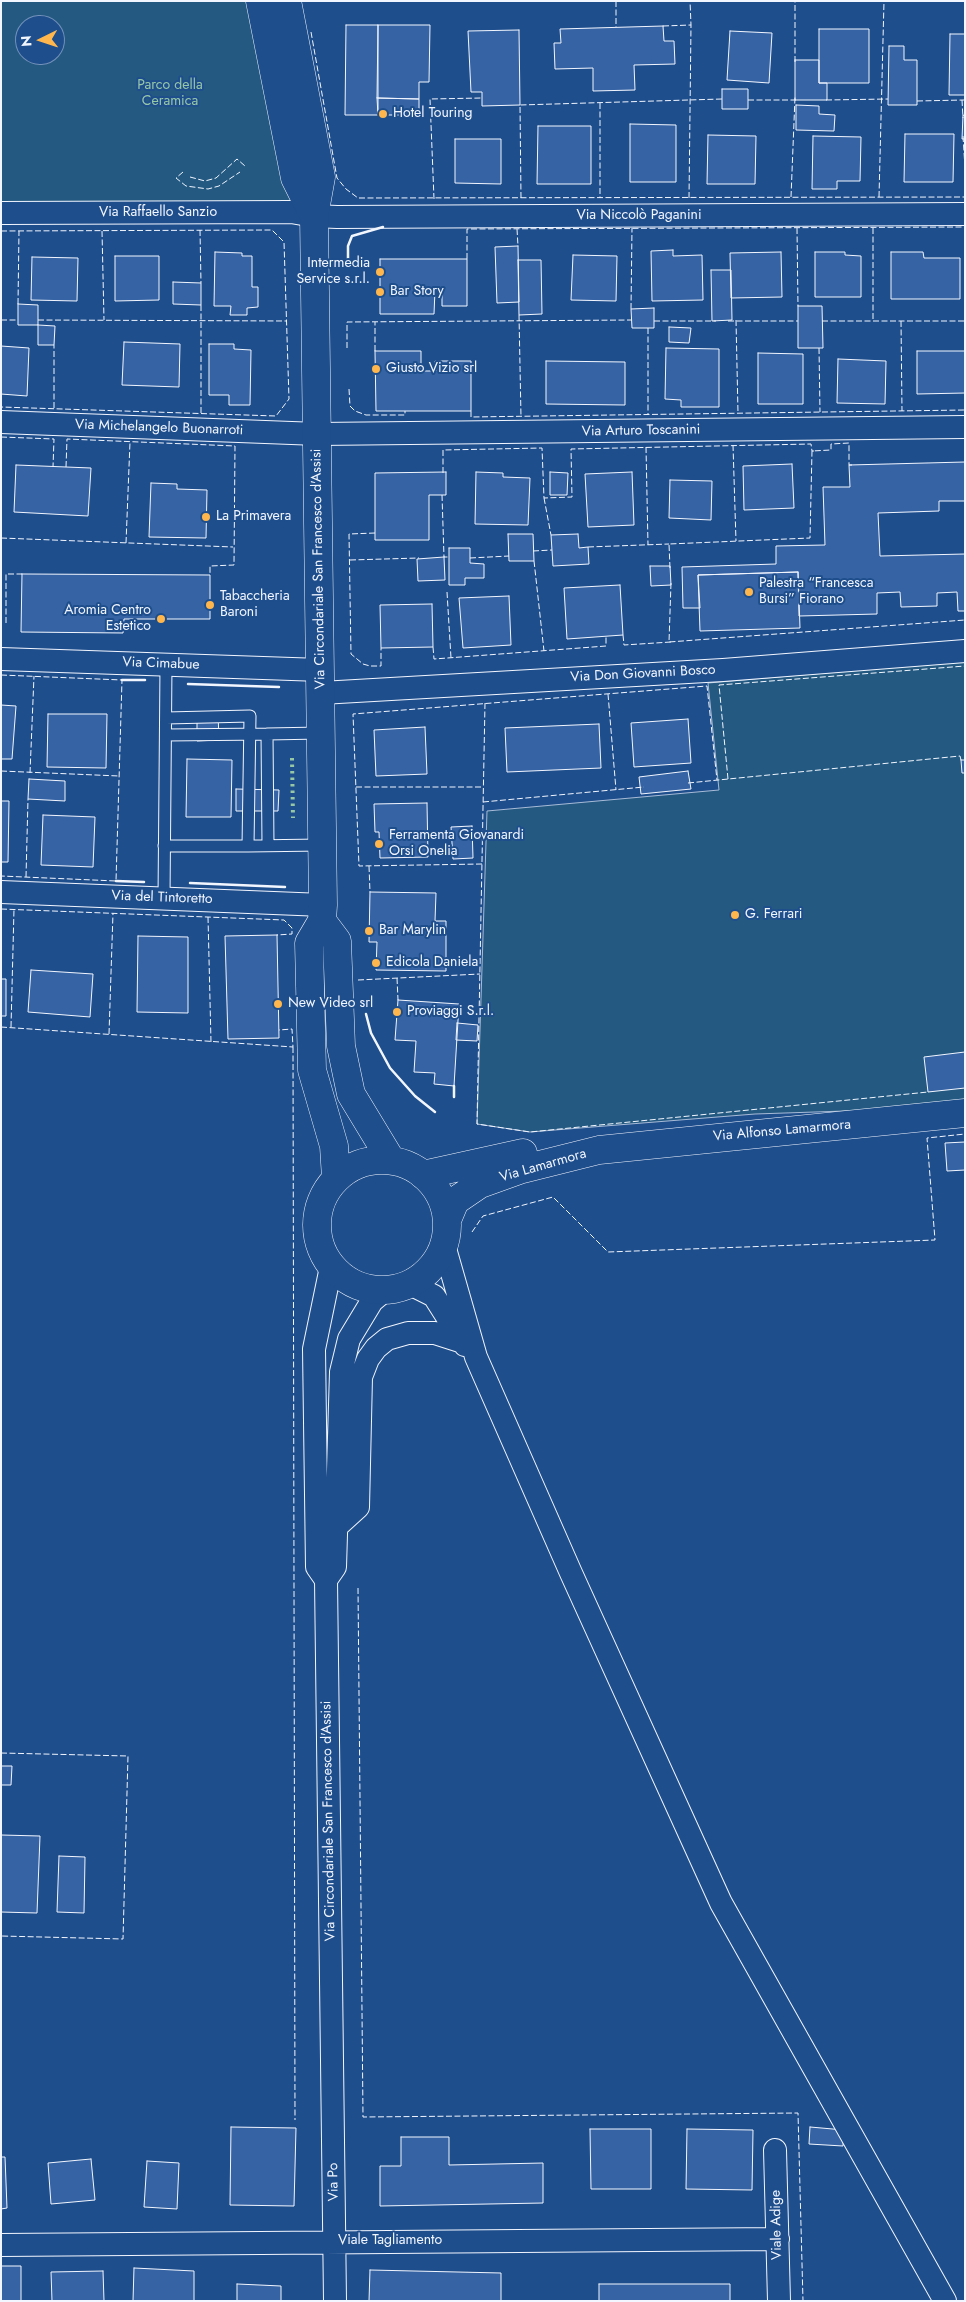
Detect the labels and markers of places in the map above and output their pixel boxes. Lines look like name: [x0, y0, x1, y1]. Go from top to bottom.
place label: Hotel Touring: [393, 106, 473, 122]
marker: Hotel Touring: [377, 108, 389, 120]
place label: Intermedia Service s.r.l.: [297, 256, 370, 288]
marker: Intermedia Service s.r.l.: [374, 266, 386, 278]
place label: Bar Story: [390, 284, 444, 300]
marker: Bar Story: [374, 286, 386, 298]
place label: Giusto Vizio srl: [386, 361, 477, 377]
marker: Giusto Vizio srl: [370, 363, 382, 375]
place label: La Primavera: [216, 509, 291, 525]
marker: La Primavera: [200, 511, 212, 523]
place label: Palestra “Francesca Bursi” Fiorano: [759, 576, 873, 608]
marker: Palestra “Francesca Bursi” Fiorano: [743, 586, 755, 598]
place label: Tabaccheria Baroni: [220, 589, 290, 622]
marker: Tabaccheria Baroni: [204, 599, 216, 611]
place label: Aromia Centro Estetico: [64, 603, 151, 636]
marker: Aromia Centro Estetico: [155, 613, 167, 625]
place label: Ferramenta Giovanardi Orsi Onelia: [389, 828, 524, 860]
marker: Ferramenta Giovanardi Orsi Onelia: [373, 838, 385, 850]
place label: G. Ferrari: [745, 907, 802, 923]
marker: G. Ferrari: [729, 909, 741, 921]
place label: Bar Marylin: [379, 923, 446, 939]
marker: Bar Marylin: [363, 925, 375, 937]
place label: Edicola Daniela: [386, 955, 478, 971]
marker: Edicola Daniela: [370, 957, 382, 969]
place label: New Video srl: [288, 996, 373, 1012]
marker: New Video srl: [272, 998, 284, 1010]
place label: Proviaggi S.r.l.: [407, 1004, 494, 1020]
marker: Proviaggi S.r.l.: [391, 1006, 403, 1018]

